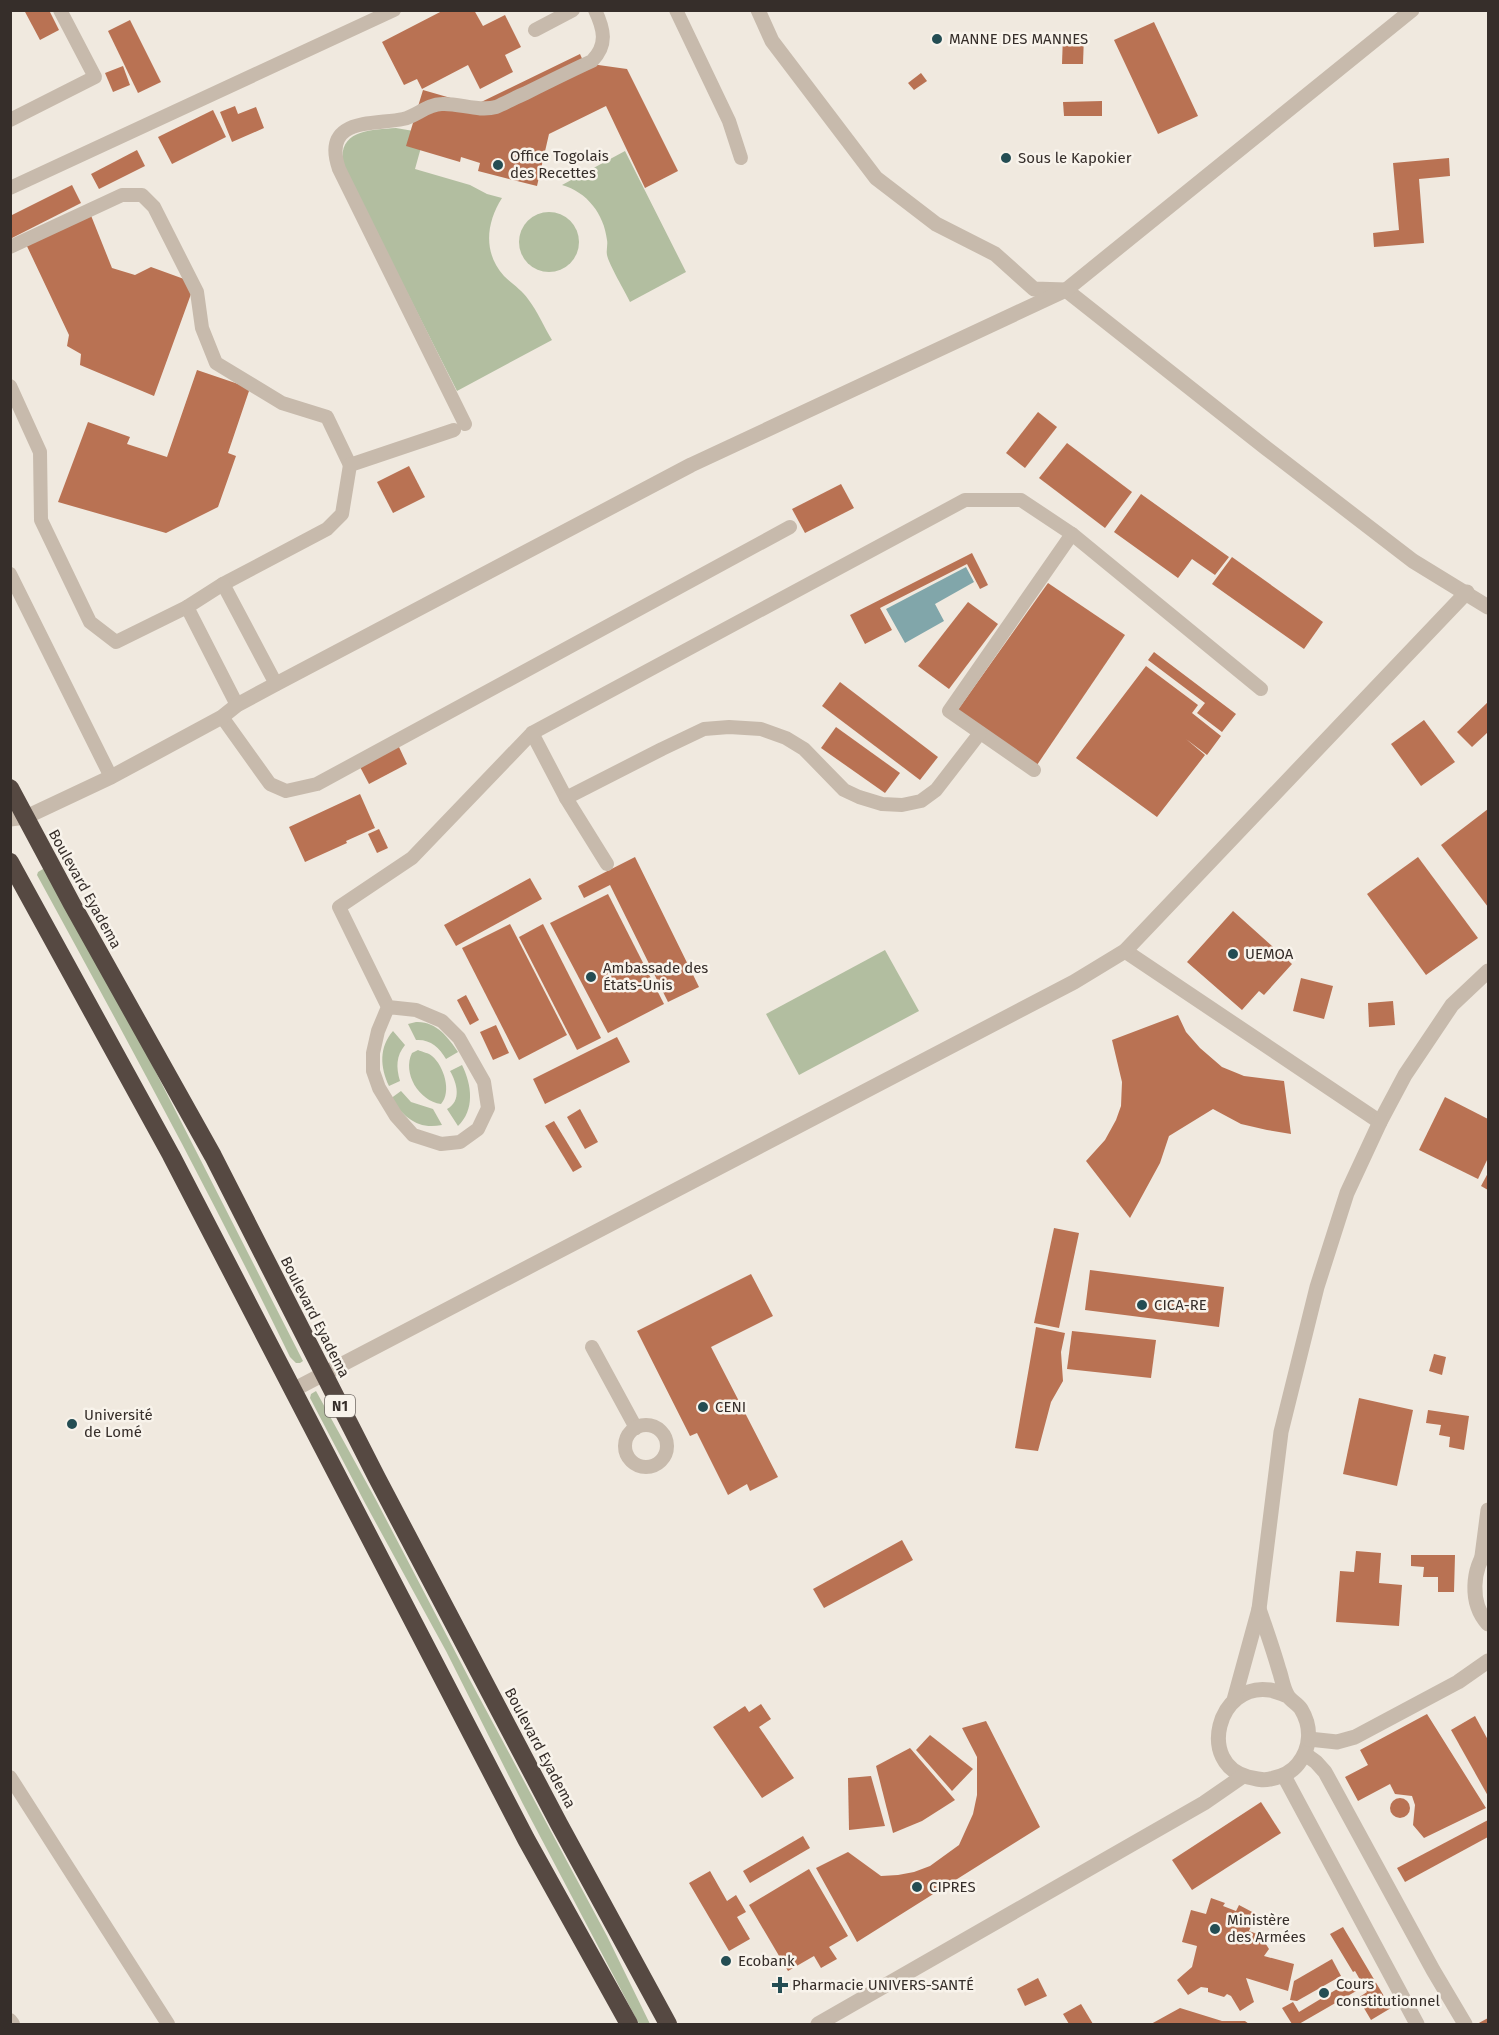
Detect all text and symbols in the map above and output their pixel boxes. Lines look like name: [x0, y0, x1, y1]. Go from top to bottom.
place label: MANNE DES MANNES: [949, 30, 1088, 48]
marker: MANNE DES MANNES: [930, 32, 944, 46]
place label: Office Togolais des Recettes: [510, 147, 609, 182]
place label: Sous le Kapokier: [1018, 149, 1132, 167]
marker: Sous le Kapokier: [999, 151, 1013, 165]
marker: Office Togolais des Recettes: [491, 158, 505, 172]
street label: Boulevard Eyadema: [45, 826, 125, 952]
place label: UEMOA: [1245, 945, 1294, 963]
marker: UEMOA: [1226, 947, 1240, 961]
place label: Ambassade des États-Unis: [603, 959, 708, 994]
marker: Ambassade des États-Unis: [584, 970, 598, 984]
street label: Boulevard Eyadema: [277, 1253, 353, 1381]
place label: CICA-RE: [1154, 1296, 1207, 1314]
marker: CICA-RE: [1135, 1298, 1149, 1312]
road number: N1: [325, 1395, 355, 1417]
place label: CENI: [715, 1398, 746, 1416]
marker: CENI: [696, 1400, 710, 1414]
place label: Université de Lomé: [84, 1406, 153, 1441]
marker: Université de Lomé: [65, 1417, 79, 1431]
street label: Boulevard Eyadema: [501, 1685, 579, 1811]
place label: CIPRES: [929, 1878, 976, 1896]
marker: CIPRES: [910, 1880, 924, 1894]
place label: Ministère des Armées: [1227, 1911, 1306, 1946]
marker: Ministère des Armées: [1208, 1922, 1222, 1936]
place label: Ecobank: [738, 1952, 795, 1970]
marker: Ecobank: [719, 1954, 733, 1968]
place label: Cours constitutionnel: [1336, 1975, 1440, 2010]
place label: Pharmacie UNIVERS-SANTÉ: [792, 1976, 974, 1994]
marker: Pharmacie UNIVERS-SANTÉ: [773, 1978, 787, 1992]
marker: Cours constitutionnel: [1317, 1986, 1331, 2000]

